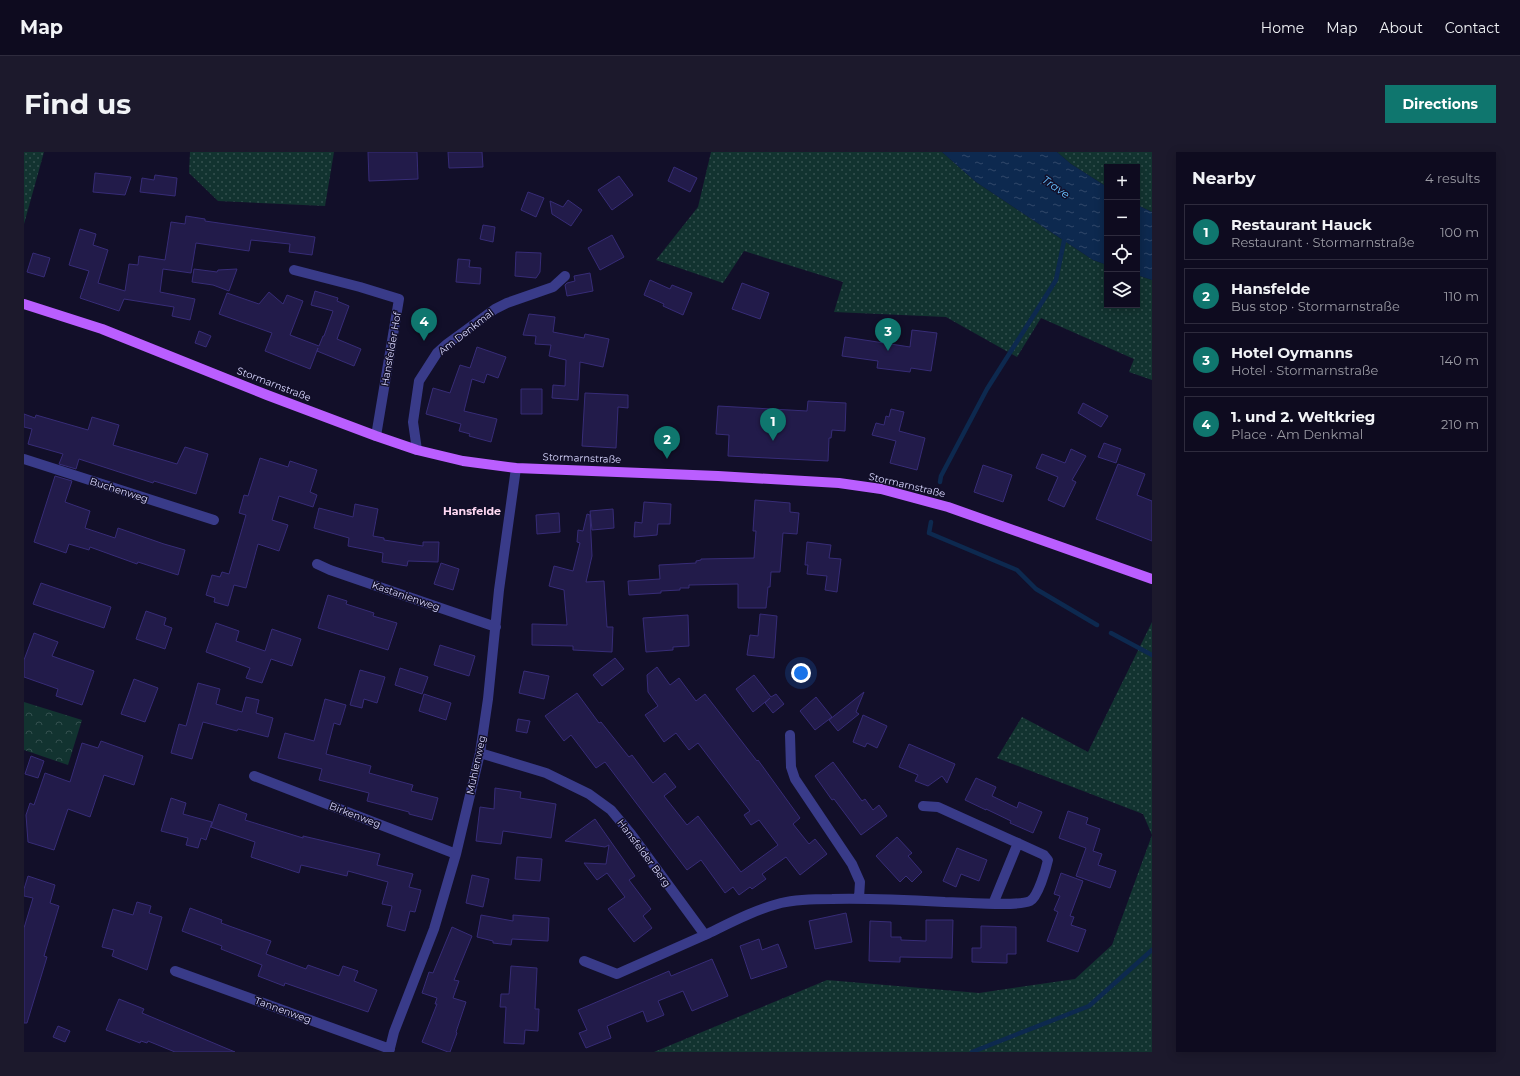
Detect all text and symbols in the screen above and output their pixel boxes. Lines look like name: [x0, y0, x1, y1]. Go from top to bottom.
text: Map: [20, 16, 63, 39]
text: Home: [1261, 19, 1304, 37]
text: Map: [1326, 19, 1357, 37]
text: About: [1379, 19, 1423, 37]
text: Contact: [1445, 19, 1500, 37]
button: Directions: [1385, 85, 1496, 123]
text: Find us: [24, 87, 131, 121]
map controls: [1104, 164, 1140, 308]
button: +: [1104, 164, 1140, 200]
text: Nearby: [1192, 168, 1256, 188]
text: 4 results: [1425, 170, 1480, 186]
water label: Trave: [1040, 173, 1073, 202]
button: −: [1104, 200, 1140, 236]
text: Restaurant Hauck: [1231, 215, 1372, 234]
text: 1: [1203, 224, 1209, 240]
text: 100 m: [1440, 224, 1479, 240]
text: Restaurant · Stormarnstraße: [1231, 234, 1415, 250]
button: locate: [1104, 236, 1140, 272]
button: layers: [1104, 272, 1140, 308]
text: Hansfelde: [1231, 279, 1310, 298]
text: 2: [1202, 288, 1210, 304]
text: 110 m: [1444, 288, 1479, 304]
text: Bus stop · Stormarnstraße: [1231, 298, 1400, 314]
street label: Am Denkmal: [436, 306, 496, 358]
pin: 4: [411, 308, 437, 341]
street label: Hansfelder Hof: [378, 310, 404, 387]
pin: 3: [875, 318, 901, 351]
text: Hotel Oymanns: [1231, 343, 1353, 362]
text: 3: [1202, 352, 1210, 368]
text: 140 m: [1440, 352, 1479, 368]
text: Hotel · Stormarnstraße: [1231, 362, 1378, 378]
street label: Stormarnstraße: [235, 364, 313, 404]
text: 1. und 2. Weltkrieg: [1231, 407, 1375, 426]
pin: 1: [760, 408, 786, 441]
text: 4: [1202, 416, 1210, 432]
text: 210 m: [1441, 416, 1479, 432]
pin: 2: [654, 426, 680, 459]
text: Place · Am Denkmal: [1231, 426, 1363, 442]
street label: Stormarnstraße: [543, 450, 621, 466]
street label: Stormarnstraße: [867, 470, 947, 500]
street label: Buchenweg: [88, 474, 150, 506]
district label: Hansfelde: [443, 504, 501, 518]
street label: Kastanienweg: [370, 578, 442, 614]
your location: [791, 663, 811, 683]
street label: Mühlenweg: [463, 734, 489, 796]
street label: Birkenweg: [327, 799, 383, 831]
street label: Hansfelder Berg: [614, 817, 674, 889]
street label: Tannenweg: [253, 994, 313, 1026]

